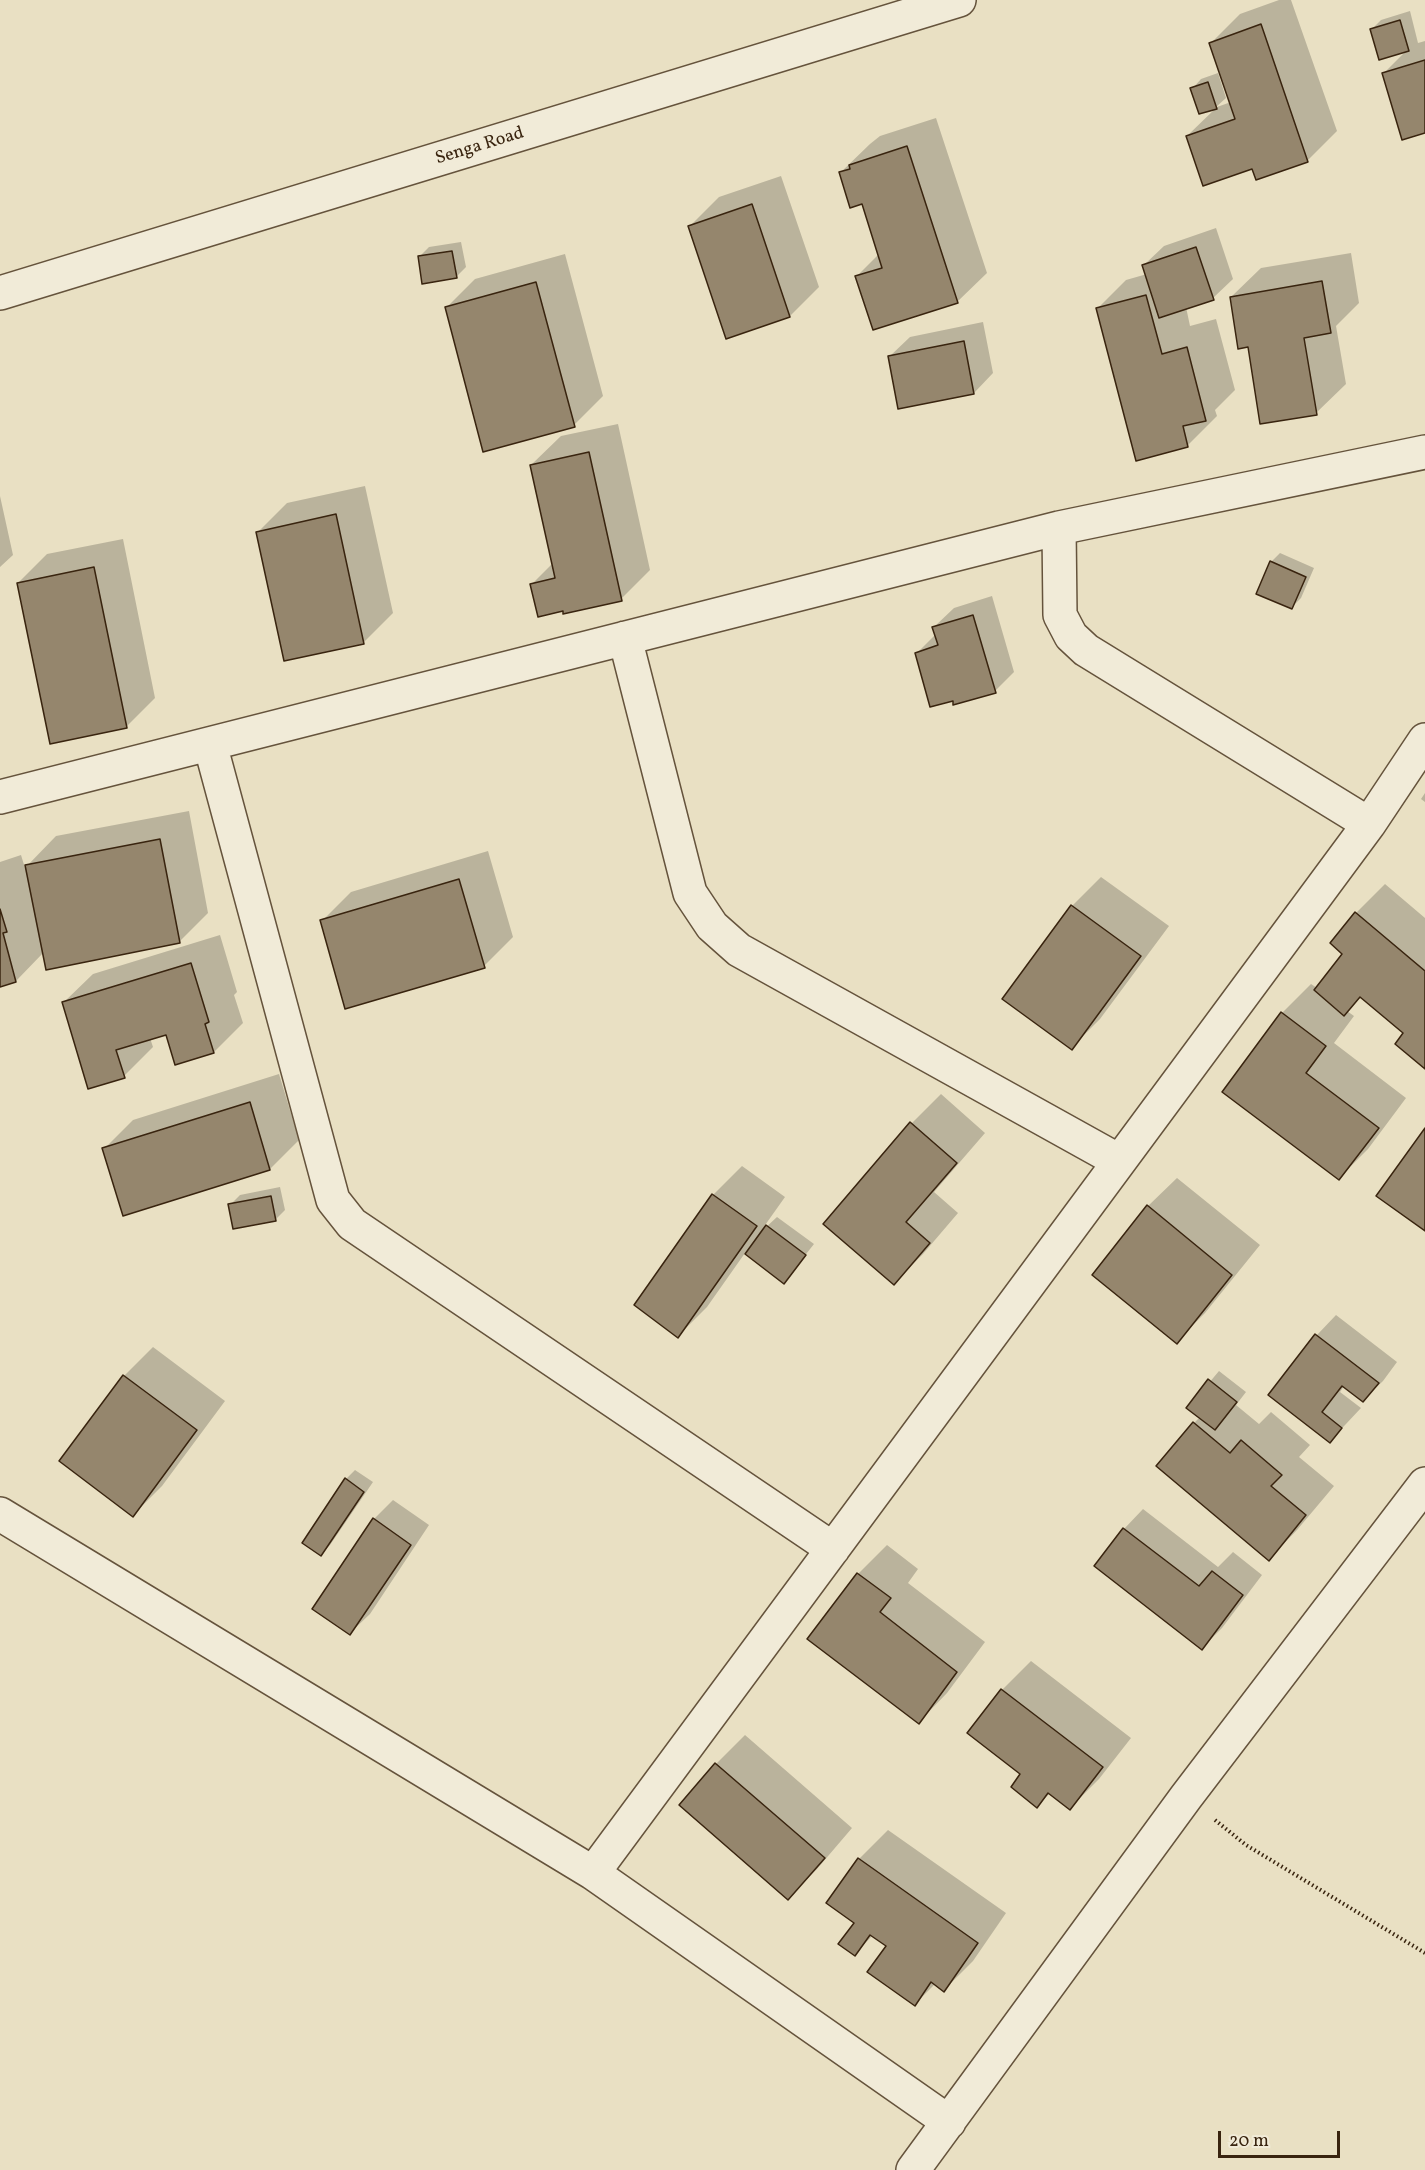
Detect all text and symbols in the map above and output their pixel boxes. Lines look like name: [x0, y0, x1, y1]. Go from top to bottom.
street label: Senga Road: [433, 123, 527, 171]
scale bar: [1221, 2119, 1342, 2157]
text: 20 m: [1229, 2129, 1269, 2154]

